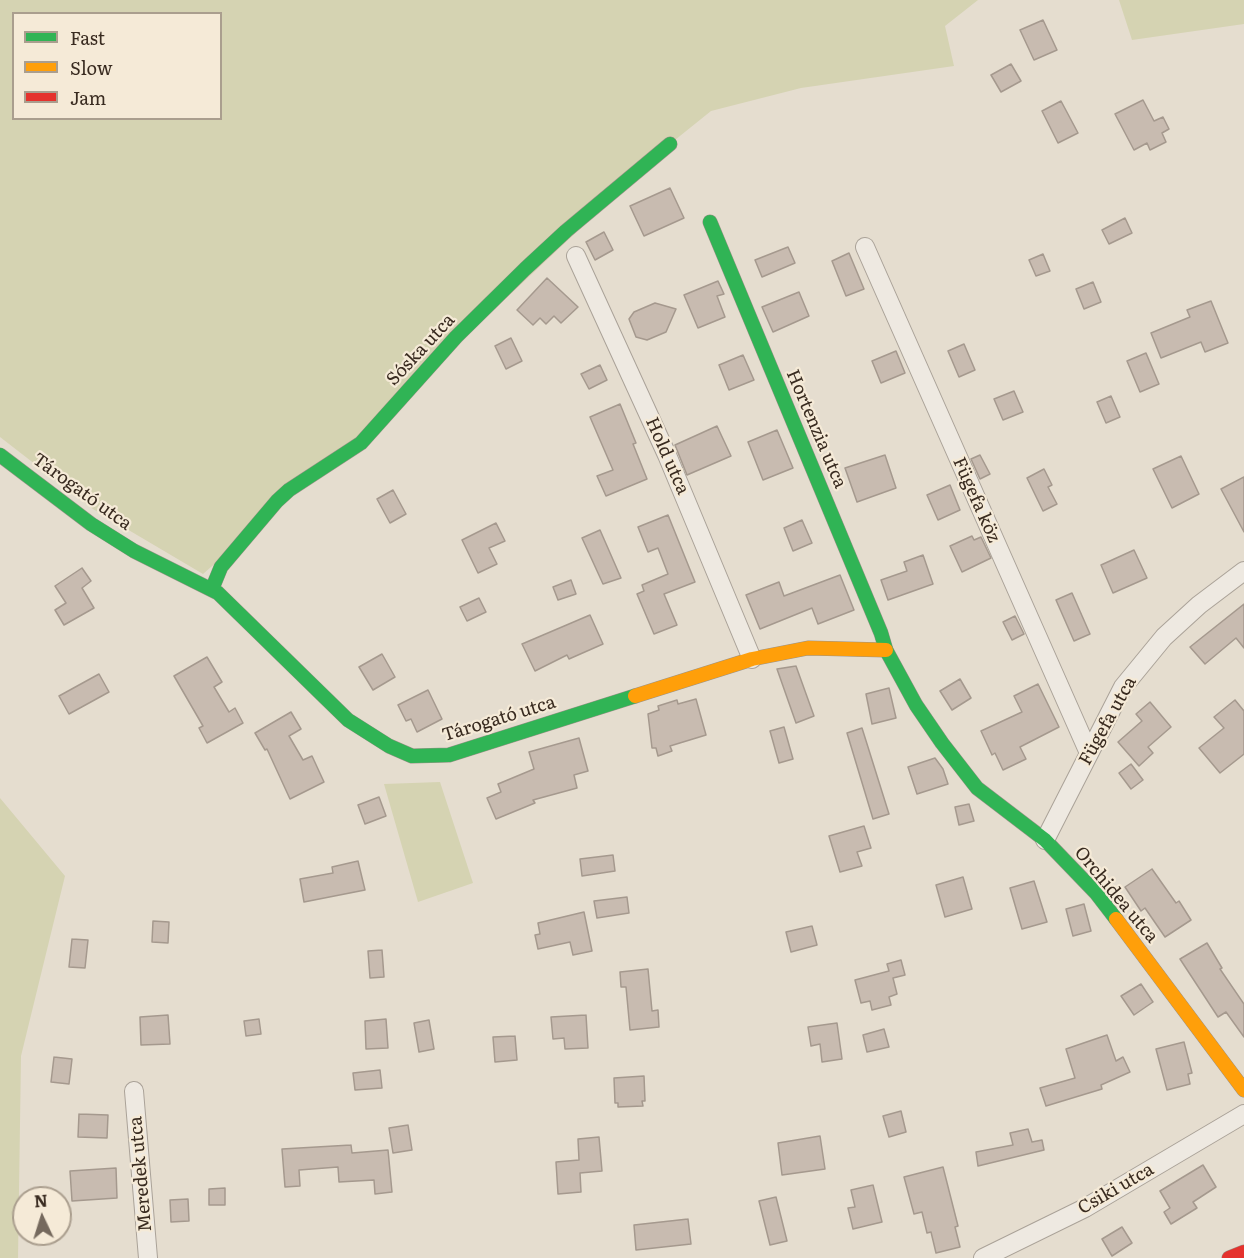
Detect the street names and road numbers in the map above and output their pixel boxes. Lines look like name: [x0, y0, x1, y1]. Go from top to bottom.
street label: Sóska utca: [382, 310, 460, 390]
street label: Hortenzia utca: [781, 366, 851, 492]
street label: Hold utca: [640, 414, 694, 498]
street label: Tárogató utca: [28, 449, 136, 535]
street label: Fügefa köz: [948, 454, 1004, 546]
street label: Fügefa utca: [1075, 673, 1141, 769]
street label: Tárogató utca: [440, 691, 558, 747]
street label: Orchidea utca: [1069, 842, 1163, 948]
street label: Meredek utca: [125, 1115, 157, 1233]
street label: Csiki utca: [1074, 1159, 1158, 1219]

